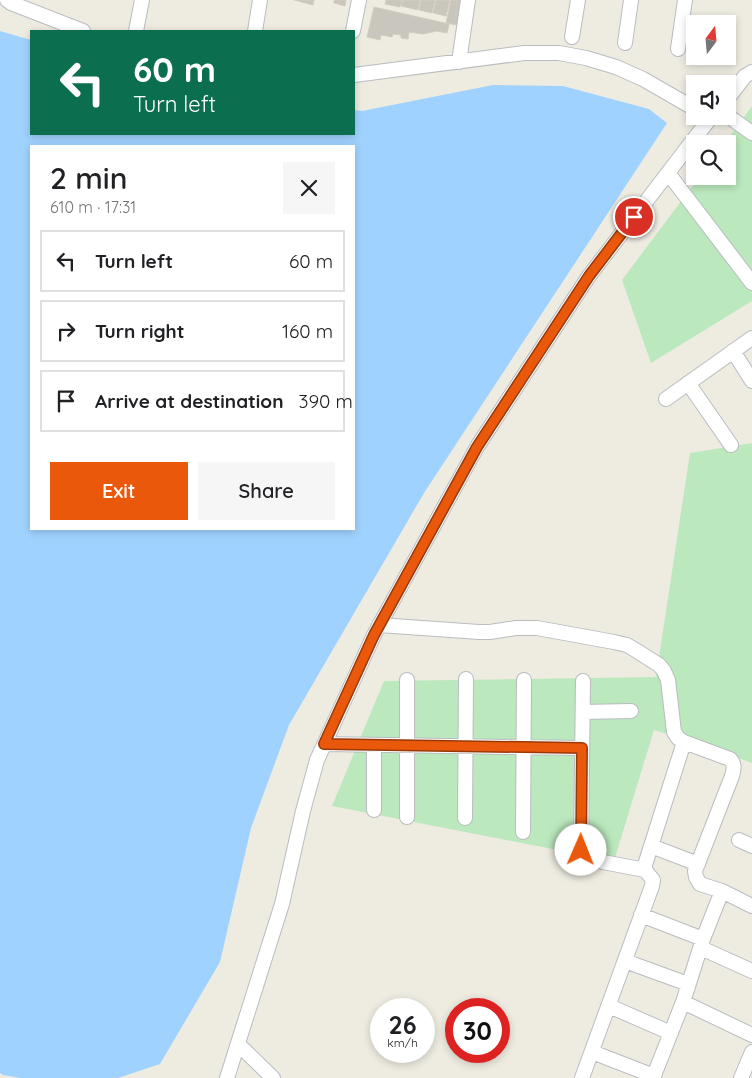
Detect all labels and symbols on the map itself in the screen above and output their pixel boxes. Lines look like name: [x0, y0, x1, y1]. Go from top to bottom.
north arrow: [686, 15, 736, 65]
pin: [613, 196, 655, 238]
position arrow: [554, 823, 606, 875]
speed limit sign: 30: [445, 998, 510, 1063]

